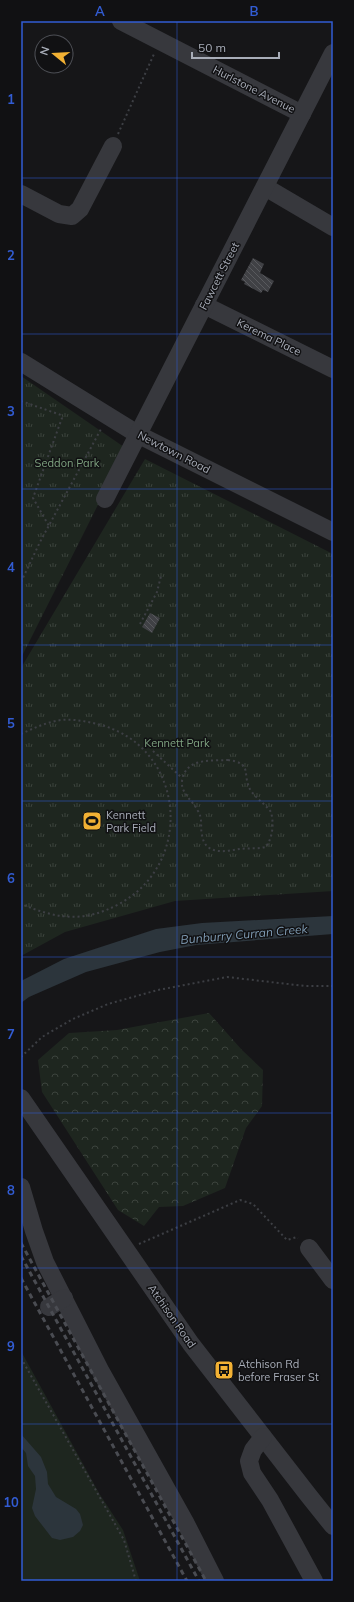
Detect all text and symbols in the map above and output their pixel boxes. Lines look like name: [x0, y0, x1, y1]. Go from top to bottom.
text: A: [95, 3, 105, 19]
text: B: [250, 3, 259, 19]
north arrow: [34, 34, 74, 74]
scale bar: [192, 34, 279, 60]
text: 50 m: [198, 40, 226, 55]
text: N: [37, 45, 52, 57]
street label: Hurlstone Avenue: [211, 62, 297, 116]
text: 1: [7, 91, 15, 107]
street label: Fawcett Street: [196, 240, 242, 312]
text: 2: [7, 247, 15, 263]
street label: Kerema Place: [235, 315, 303, 359]
text: 3: [7, 403, 15, 419]
street label: Newtown Road: [135, 428, 213, 476]
park label: Seddon Park: [35, 456, 100, 470]
text: 4: [7, 559, 15, 575]
text: 5: [7, 715, 15, 731]
park label: Kennett Park: [144, 736, 210, 750]
place label: Kennett Park Field: [106, 808, 156, 835]
sports icon: Kennett Park Field: [81, 810, 103, 832]
text: 6: [7, 870, 15, 886]
water label: Bunburry Curran Creek: [180, 921, 309, 947]
text: 7: [7, 1026, 15, 1042]
text: 8: [7, 1182, 15, 1198]
street label: Atchison Road: [145, 1282, 199, 1350]
text: 9: [7, 1338, 15, 1354]
place label: Atchison Rd before Fraser St: [238, 1357, 319, 1384]
bus stop icon: Atchison Rd before Fraser St: [213, 1359, 235, 1381]
text: 10: [3, 1494, 19, 1510]

